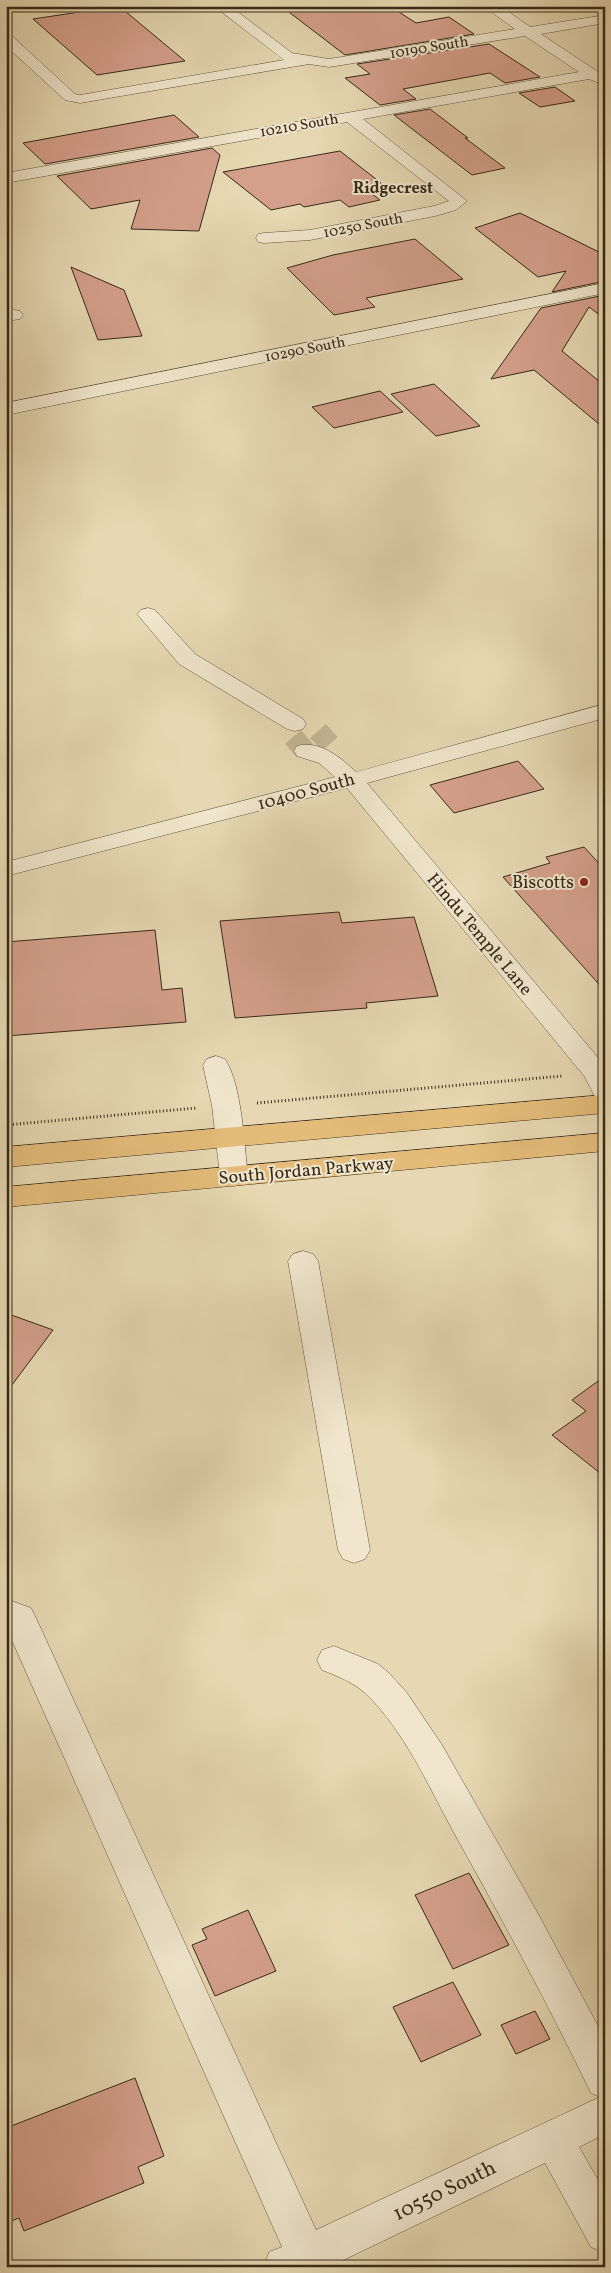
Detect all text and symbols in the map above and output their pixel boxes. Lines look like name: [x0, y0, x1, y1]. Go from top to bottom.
street label: 10190 South: [388, 32, 470, 65]
street label: 10210 South: [258, 109, 340, 144]
district label: Ridgecrest: [353, 178, 433, 200]
street label: 10250 South: [322, 208, 405, 244]
street label: 10290 South: [263, 332, 347, 369]
street label: 10400 South: [255, 767, 358, 817]
street label: Hindu Temple Lane: [420, 868, 538, 1002]
place label: Biscotts: [512, 871, 574, 896]
marker: Biscotts: [578, 876, 590, 888]
street label: South Jordan Parkway: [218, 1151, 395, 1192]
street label: 10550 South: [388, 2154, 501, 2229]

